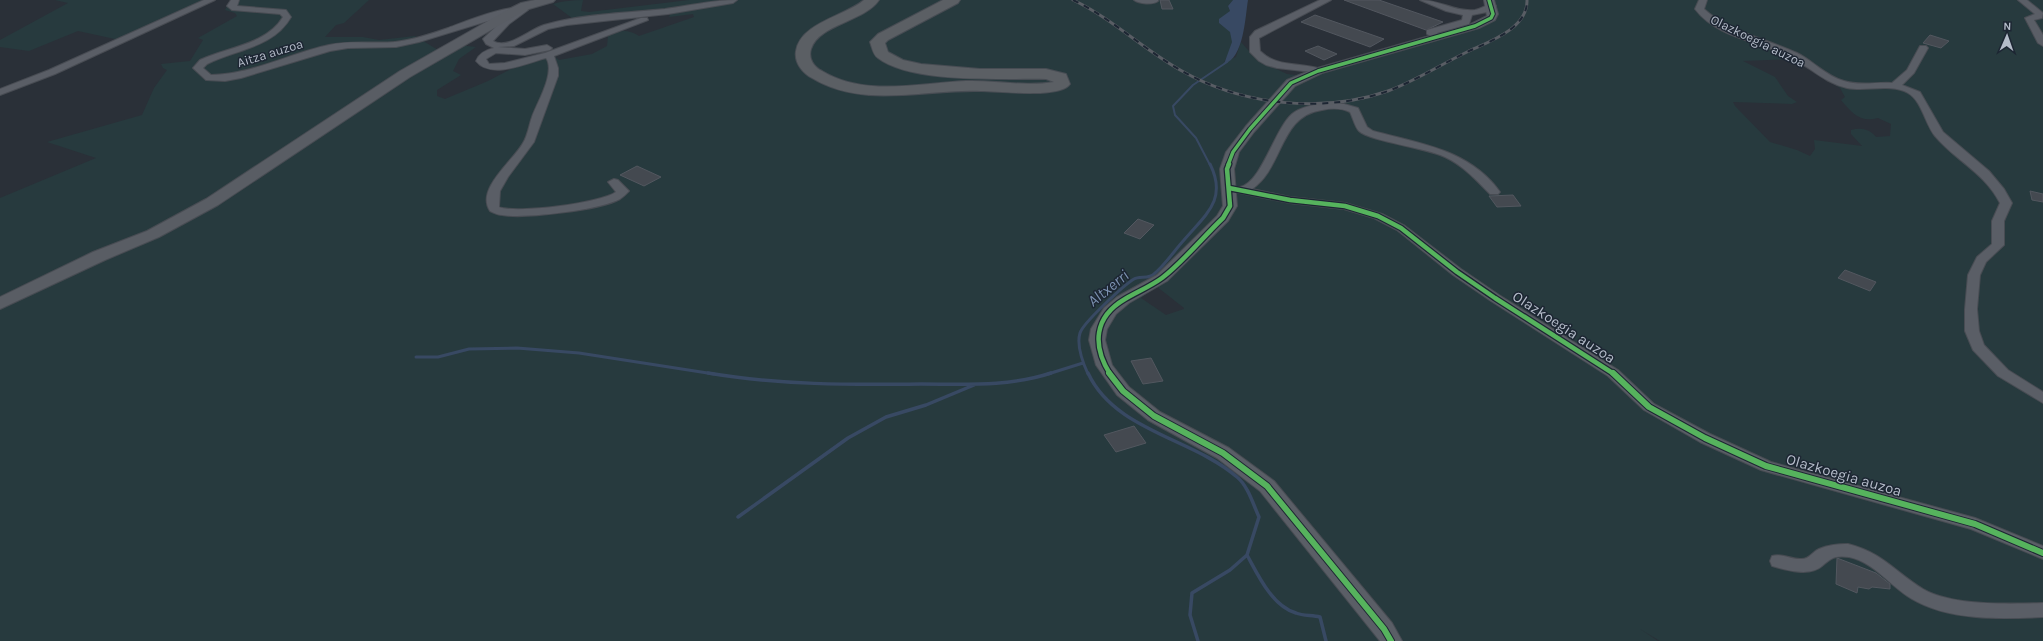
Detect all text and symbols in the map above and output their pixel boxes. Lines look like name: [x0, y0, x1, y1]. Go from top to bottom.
street label: Olazkoegia auzoa: [1708, 12, 1808, 70]
north arrow: [1987, 16, 2027, 56]
text: N: [2003, 20, 2012, 33]
street label: Aitza auzoa: [235, 36, 305, 70]
water label: Altxerri: [1083, 266, 1133, 310]
street label: Olazkoegia auzoa: [1509, 287, 1619, 367]
street label: Olazkoegia auzoa: [1784, 450, 1904, 500]

